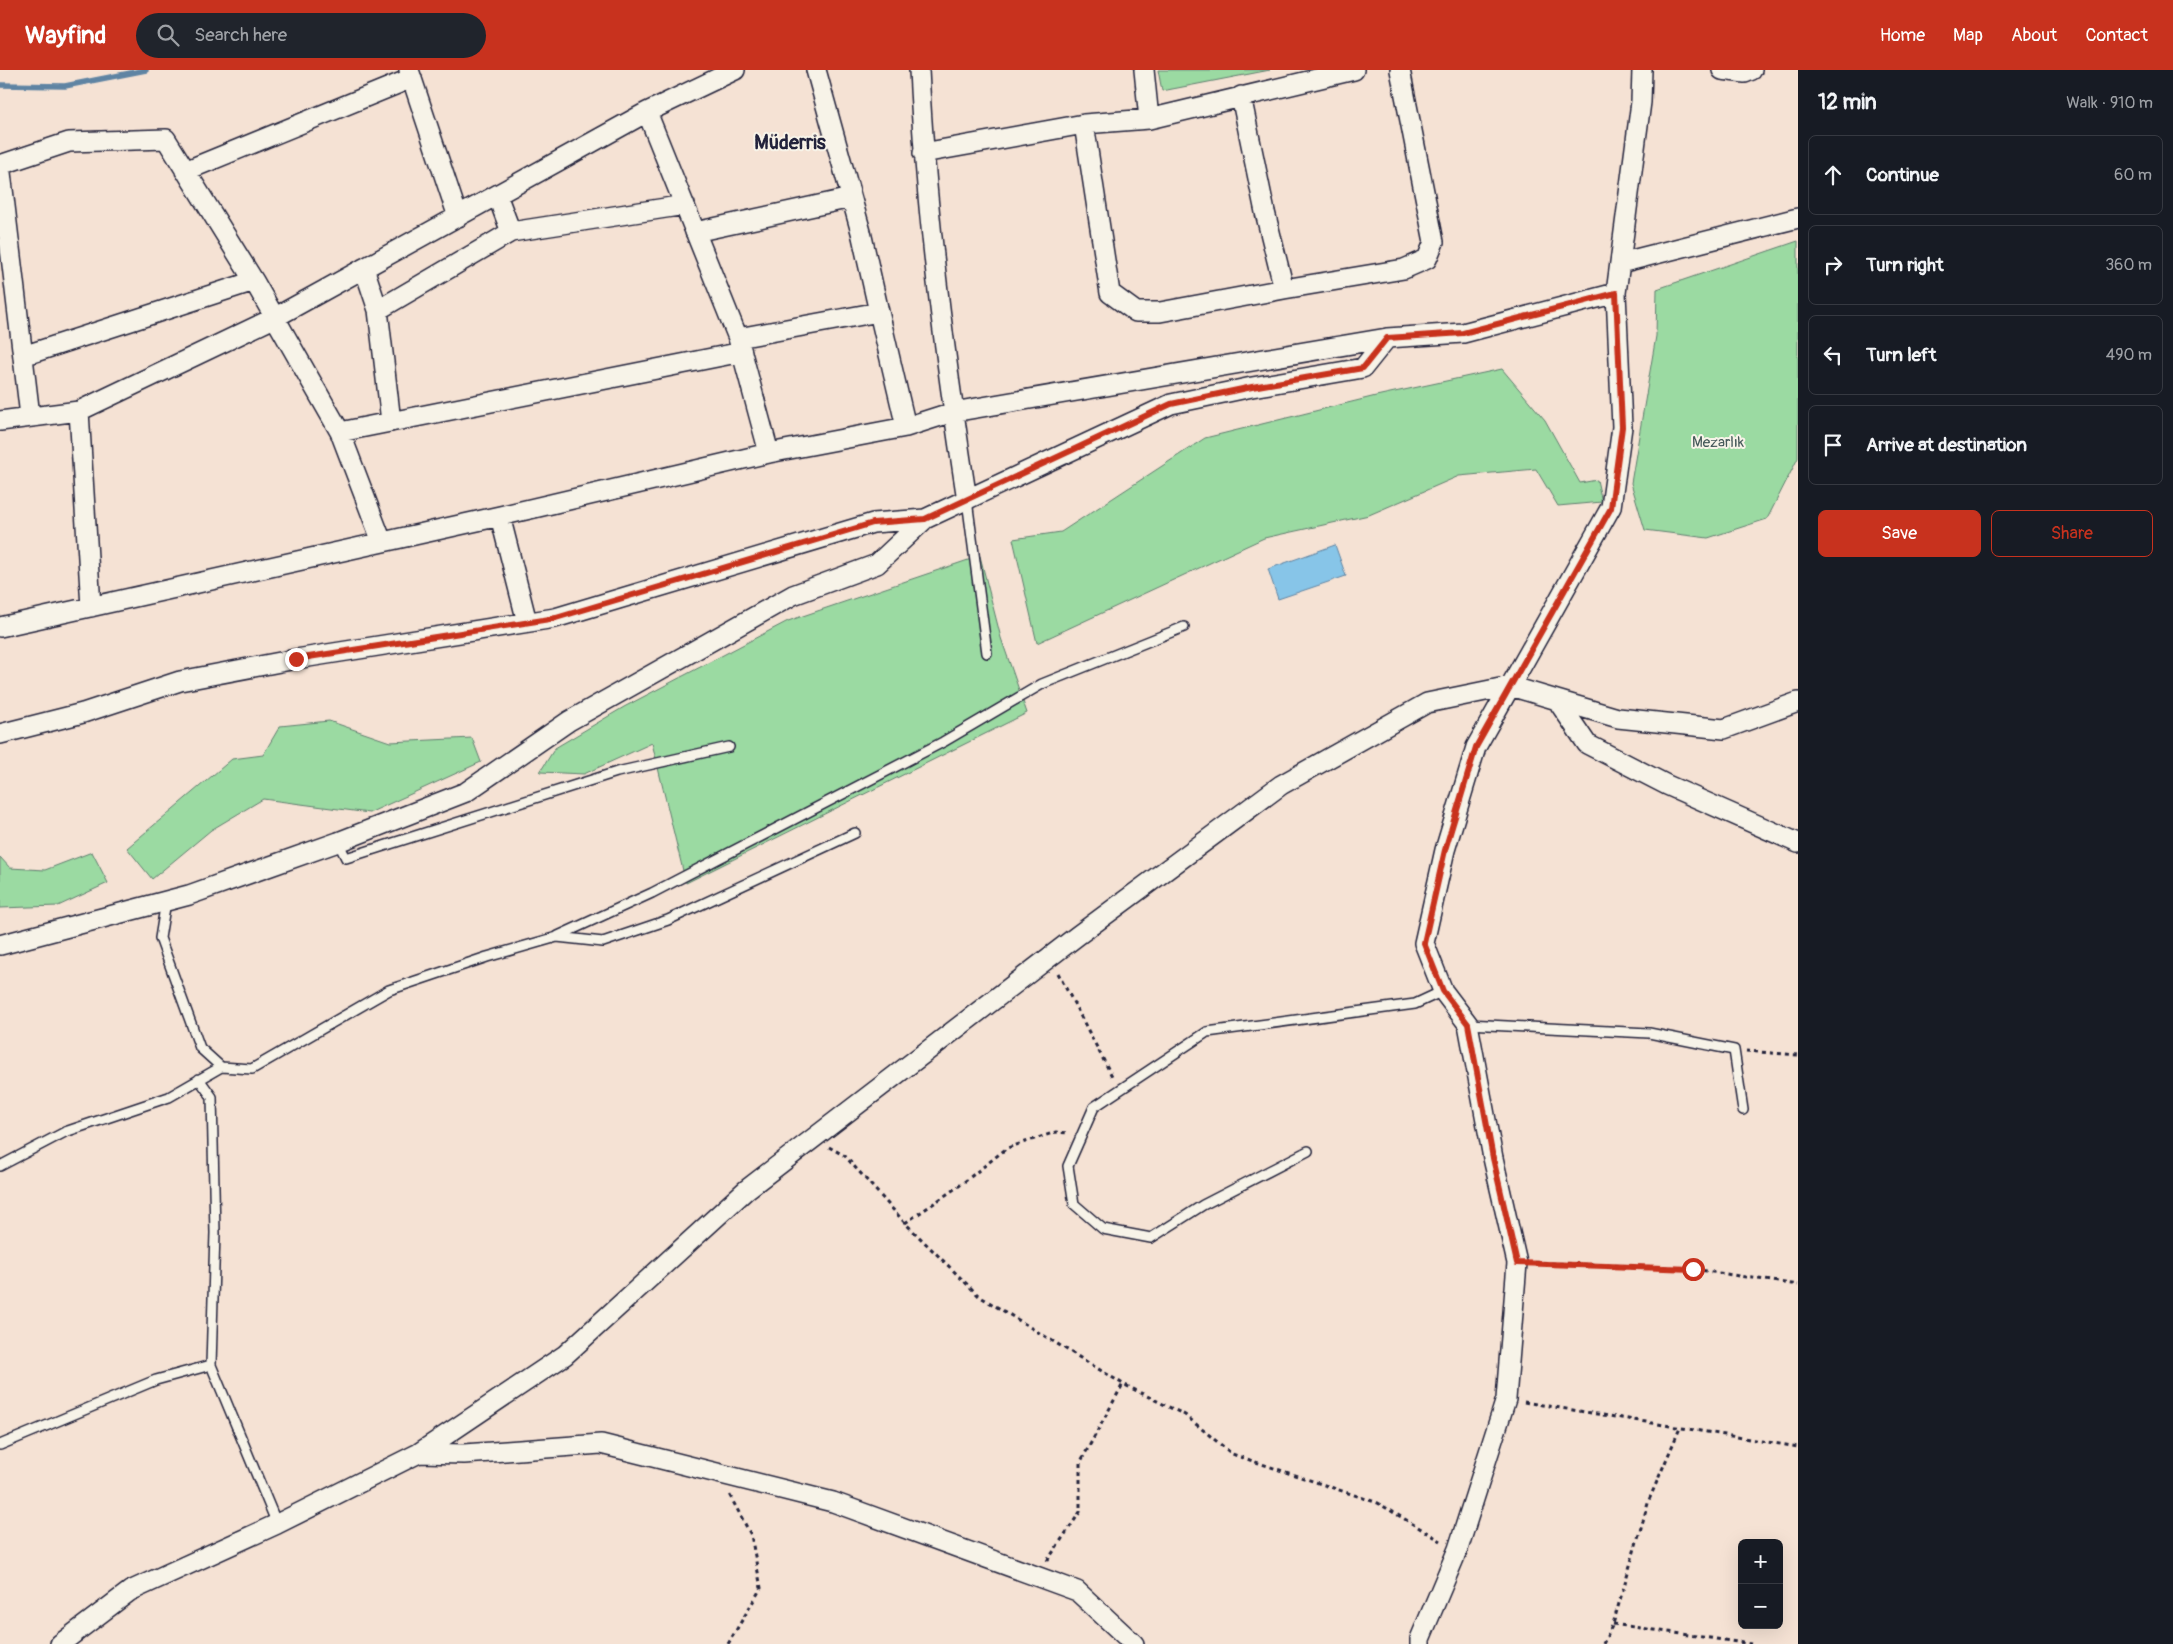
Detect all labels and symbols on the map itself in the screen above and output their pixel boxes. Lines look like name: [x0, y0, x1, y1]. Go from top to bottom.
district label: Müderris: [754, 130, 826, 155]
park label: Mezarlık: [1692, 433, 1745, 452]
route end: [285, 648, 308, 671]
route start: [1682, 1258, 1705, 1281]

